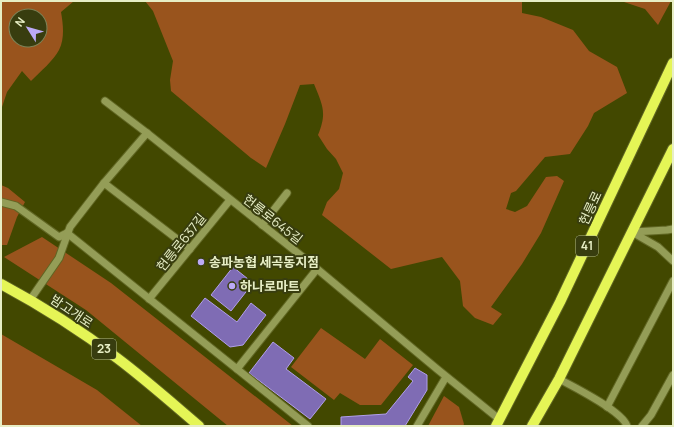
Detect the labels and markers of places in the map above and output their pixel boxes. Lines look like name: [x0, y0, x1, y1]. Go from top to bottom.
place label: 송파농협 세곡동지점: [209, 253, 319, 271]
marker: 송파농협 세곡동지점: [196, 257, 206, 267]
place label: 하나로마트: [240, 277, 300, 295]
marker: 하나로마트: [227, 281, 237, 291]

